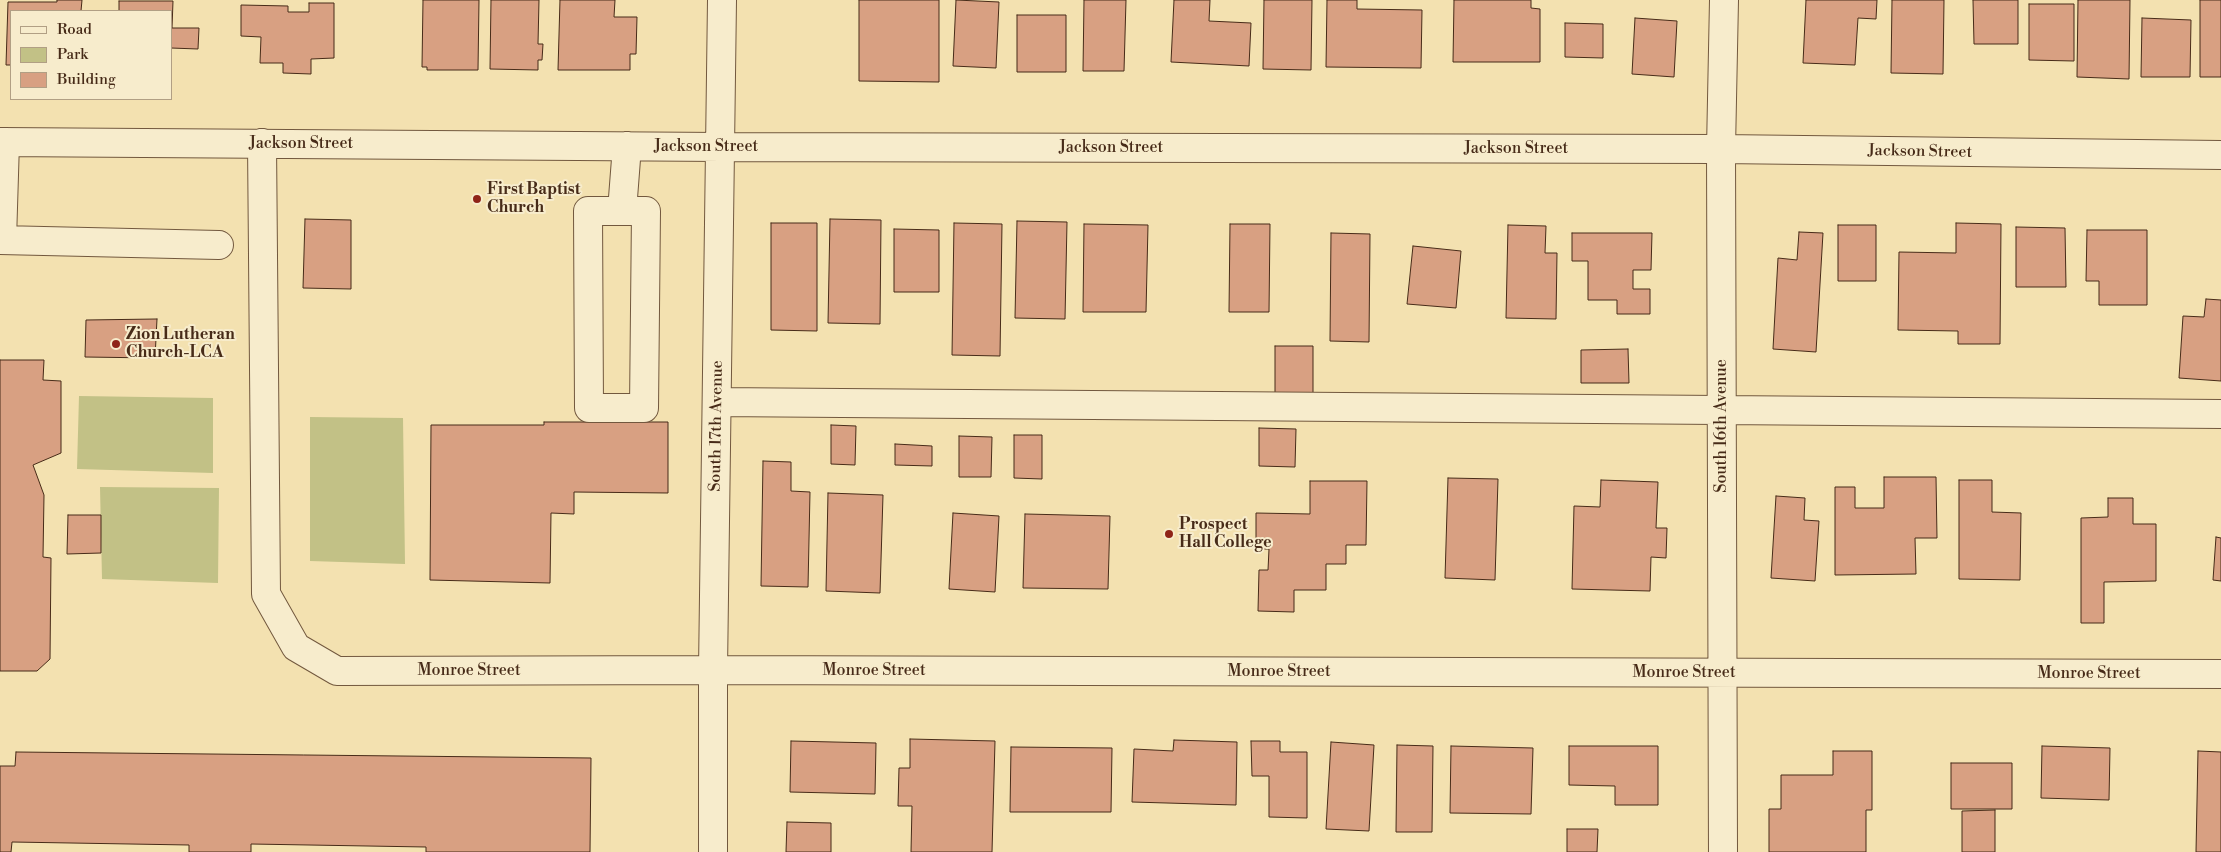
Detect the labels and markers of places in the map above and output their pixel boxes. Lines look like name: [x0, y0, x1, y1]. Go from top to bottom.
place label: First Baptist Church: [487, 180, 580, 218]
marker: First Baptist Church: [471, 193, 483, 205]
place label: Zion Lutheran Church-LCA: [126, 325, 235, 363]
marker: Zion Lutheran Church-LCA: [110, 338, 122, 350]
place label: Prospect Hall College: [1179, 515, 1272, 553]
marker: Prospect Hall College: [1163, 528, 1175, 540]

